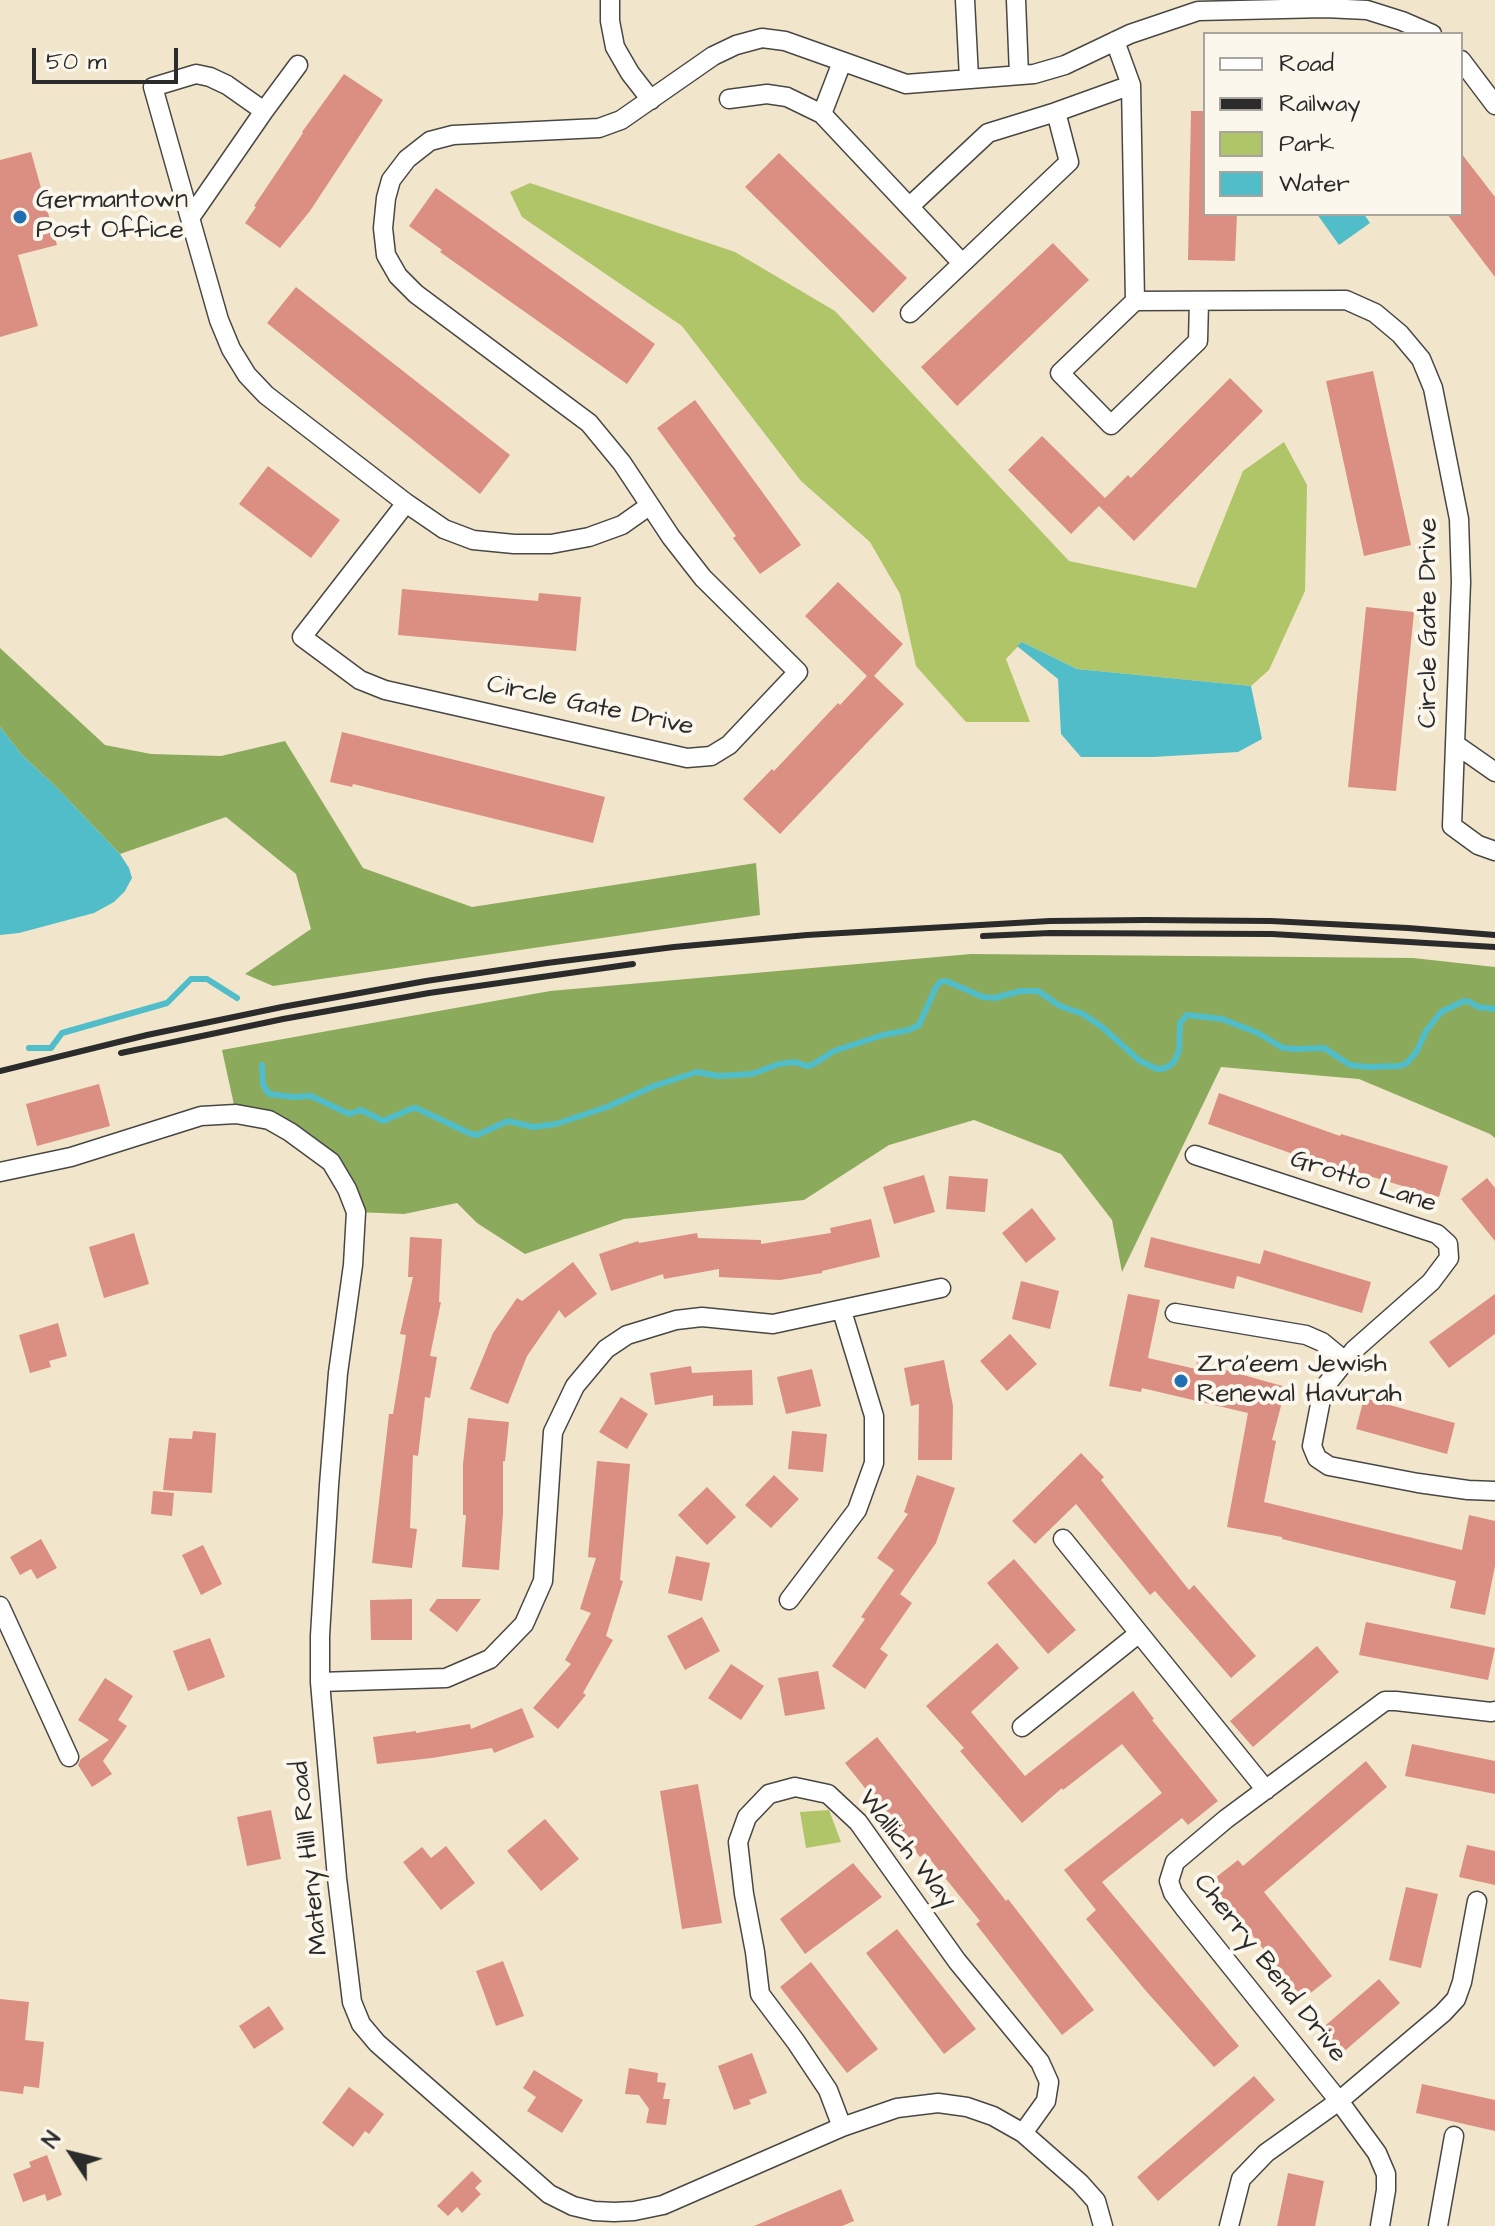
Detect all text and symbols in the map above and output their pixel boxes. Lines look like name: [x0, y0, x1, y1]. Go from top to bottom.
scale bar: [36, 32, 182, 82]
legend: [1203, 32, 1463, 216]
text: 50 m: [46, 45, 106, 79]
text: Road: [1279, 47, 1334, 81]
text: Railway: [1279, 87, 1361, 121]
text: Park: [1279, 127, 1335, 161]
text: Water: [1279, 167, 1350, 201]
place label: Germantown Post Office: [36, 186, 188, 248]
marker: Germantown Post Office: [11, 208, 29, 226]
street label: Circle Gate Drive: [1414, 518, 1446, 728]
street label: Circle Gate Drive: [484, 670, 696, 744]
street label: Grotto Lane: [1286, 1145, 1440, 1221]
place label: Zra'eem Jewish Renewal Havurah: [1197, 1350, 1402, 1412]
marker: Zra'eem Jewish Renewal Havurah: [1172, 1372, 1190, 1390]
street label: Mateny Hill Road: [285, 1759, 337, 1957]
street label: Wallich Way: [850, 1785, 962, 1915]
street label: Cherry Bend Drive: [1186, 1868, 1352, 2070]
north arrow: [32, 2114, 112, 2194]
text: N: [35, 2125, 69, 2154]

